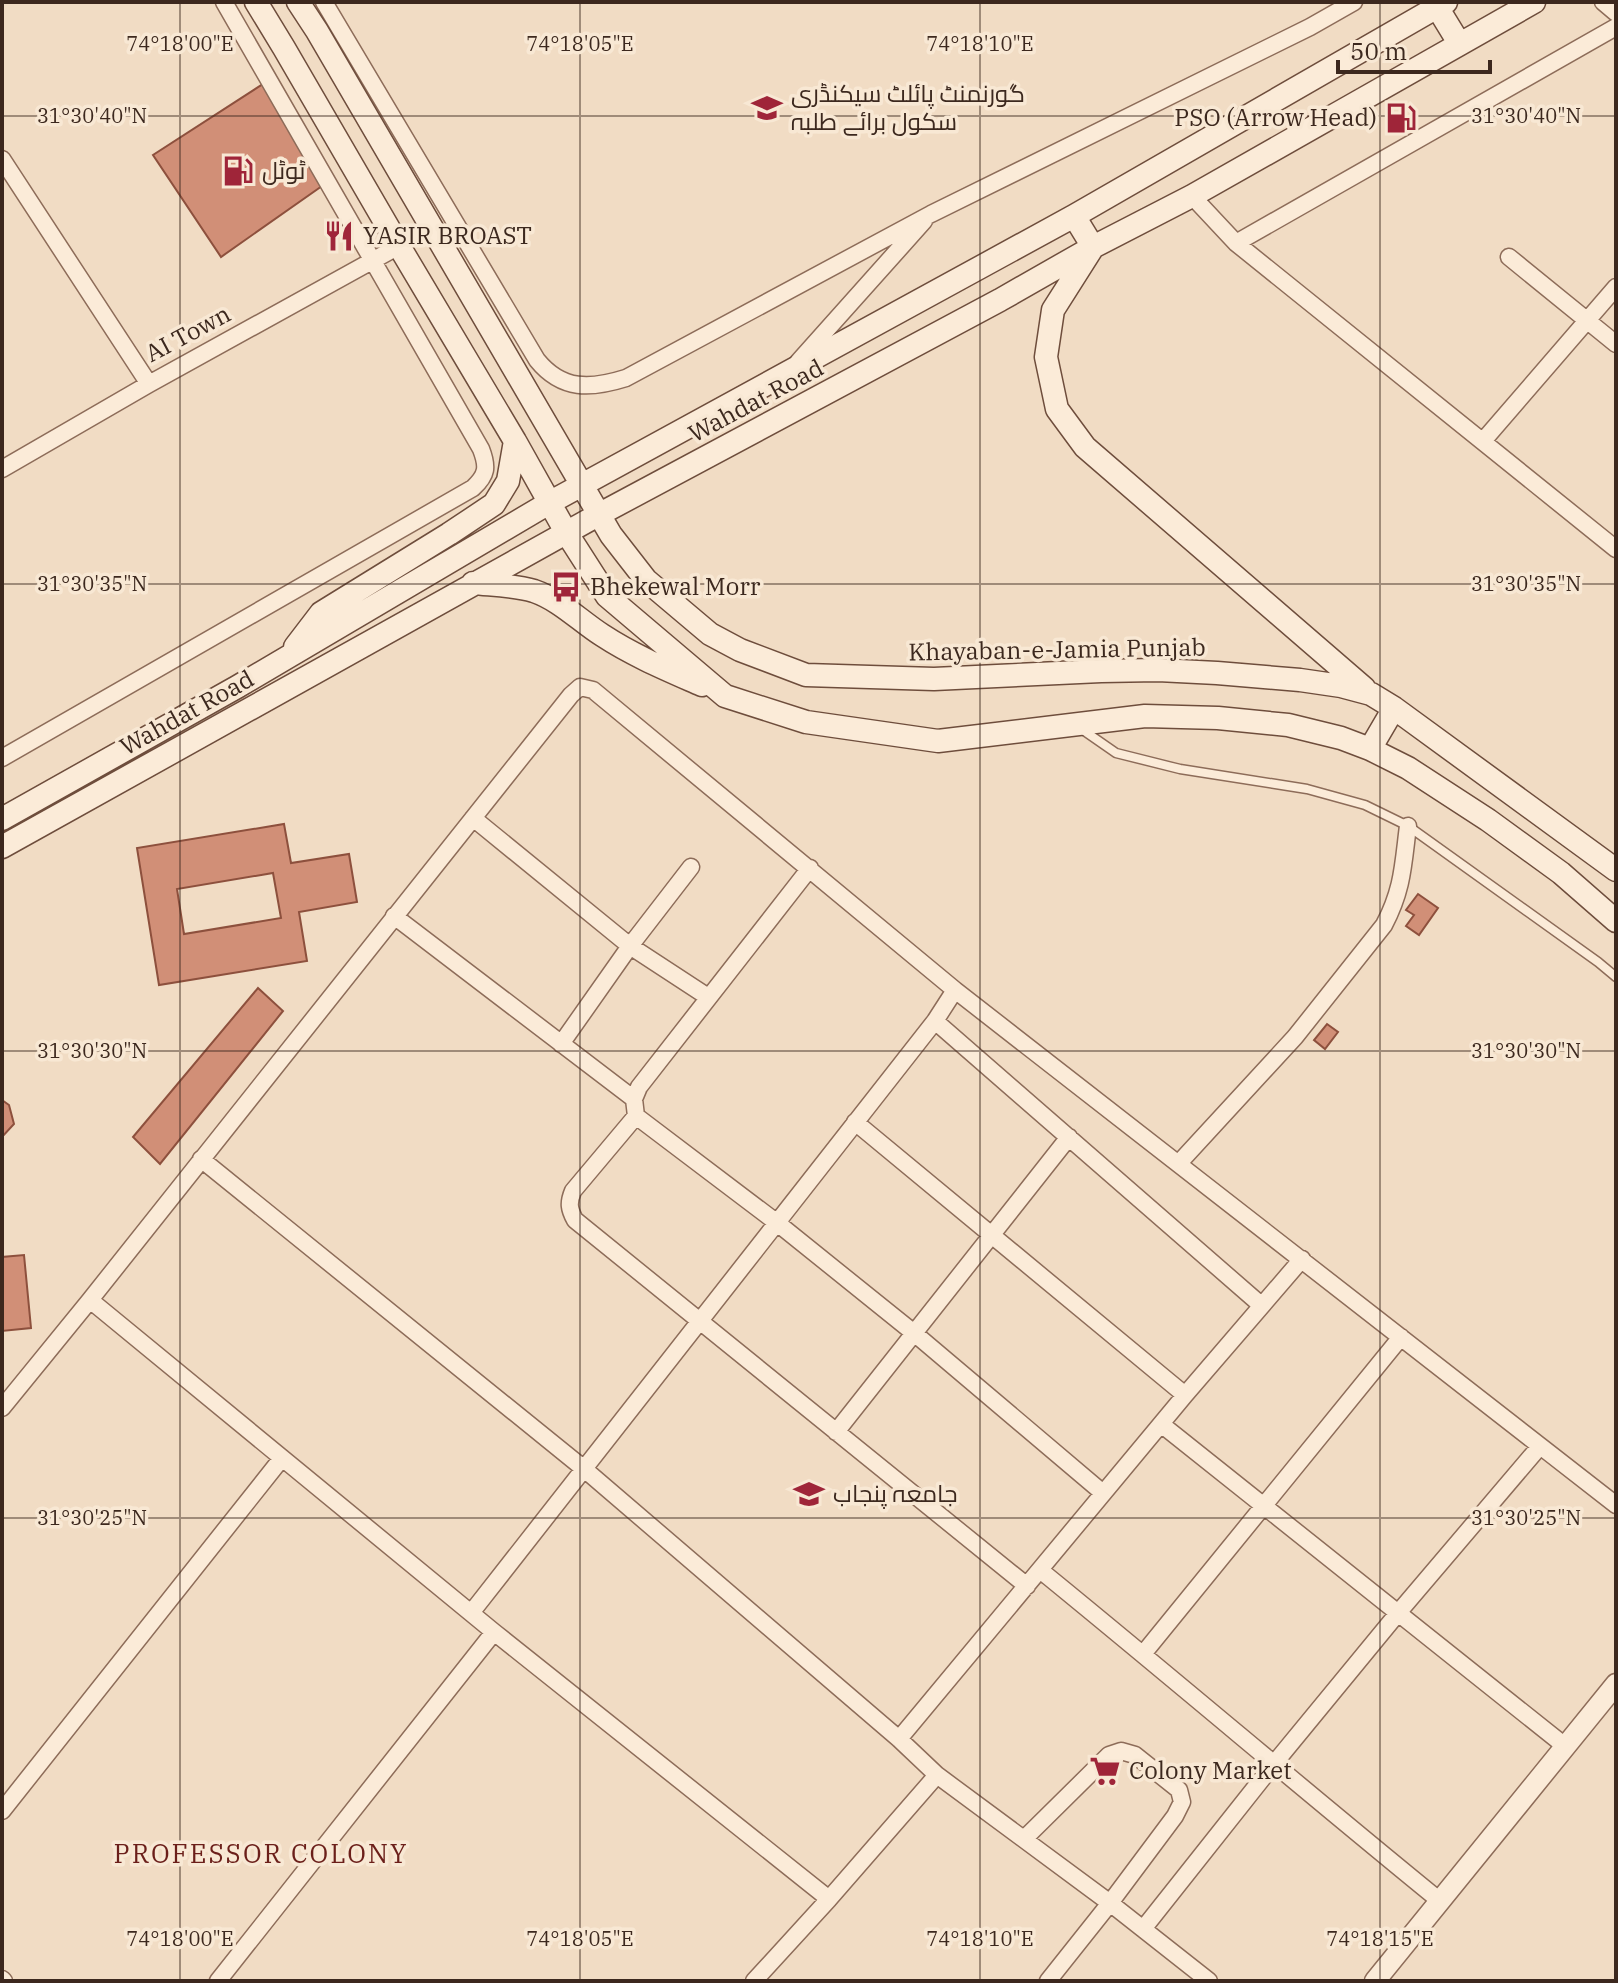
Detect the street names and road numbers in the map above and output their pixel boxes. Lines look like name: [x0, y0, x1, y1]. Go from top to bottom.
street label: AI Town: [139, 297, 236, 369]
street label: Wahdat Road: [682, 351, 829, 449]
street label: Khayaban-e-Jamia Punjab: [908, 630, 1206, 668]
street label: Wahdat Road: [114, 662, 259, 762]

